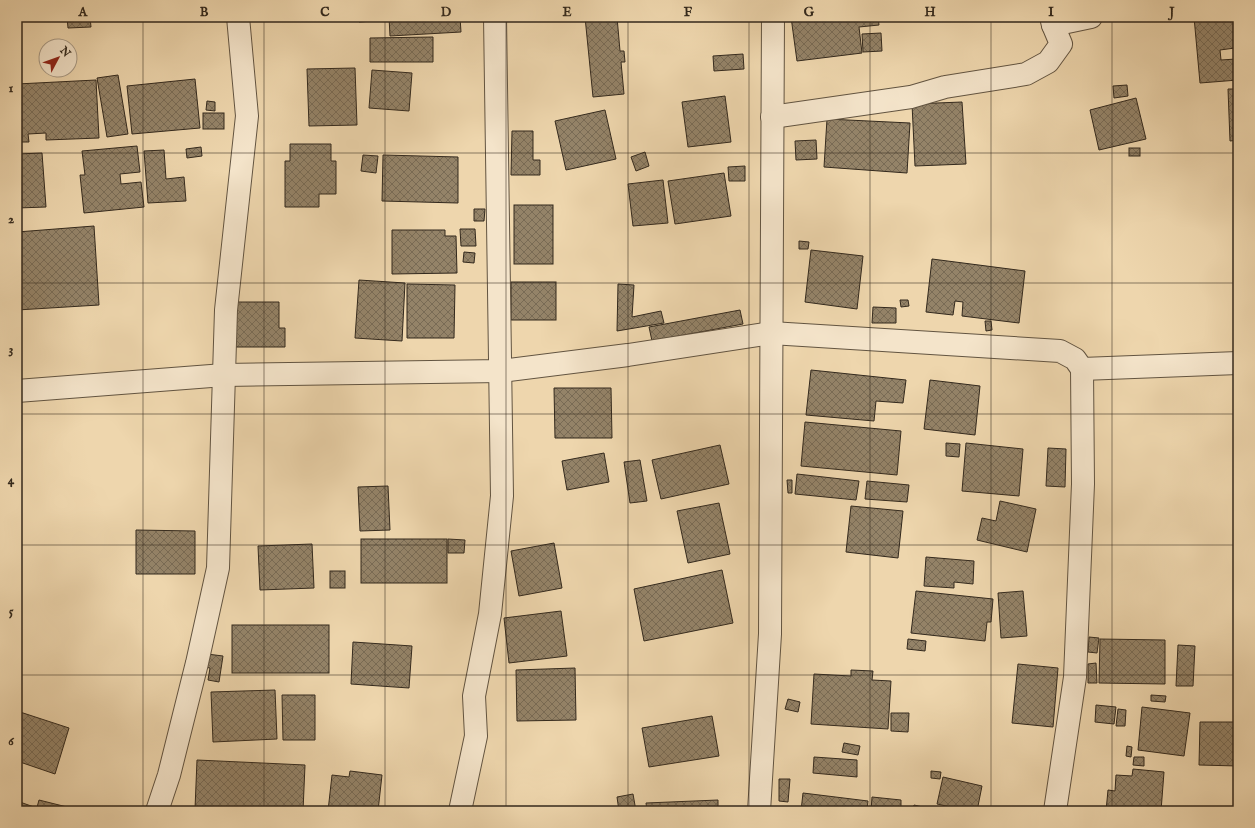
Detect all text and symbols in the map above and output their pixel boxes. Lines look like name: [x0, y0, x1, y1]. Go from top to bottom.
text: A: [78, 4, 89, 21]
text: B: [200, 4, 209, 21]
text: C: [320, 4, 330, 21]
text: D: [441, 4, 452, 21]
text: E: [562, 4, 572, 21]
text: F: [684, 4, 693, 21]
text: G: [804, 4, 815, 21]
text: H: [924, 4, 936, 21]
text: I: [1048, 4, 1054, 21]
text: J: [1167, 4, 1175, 21]
north arrow: [38, 38, 78, 78]
text: N: [56, 43, 74, 61]
text: 1: [9, 80, 14, 97]
text: 2: [8, 211, 14, 228]
text: 3: [9, 341, 14, 358]
text: 4: [8, 472, 15, 489]
text: 5: [9, 603, 14, 620]
text: 6: [8, 733, 14, 750]

